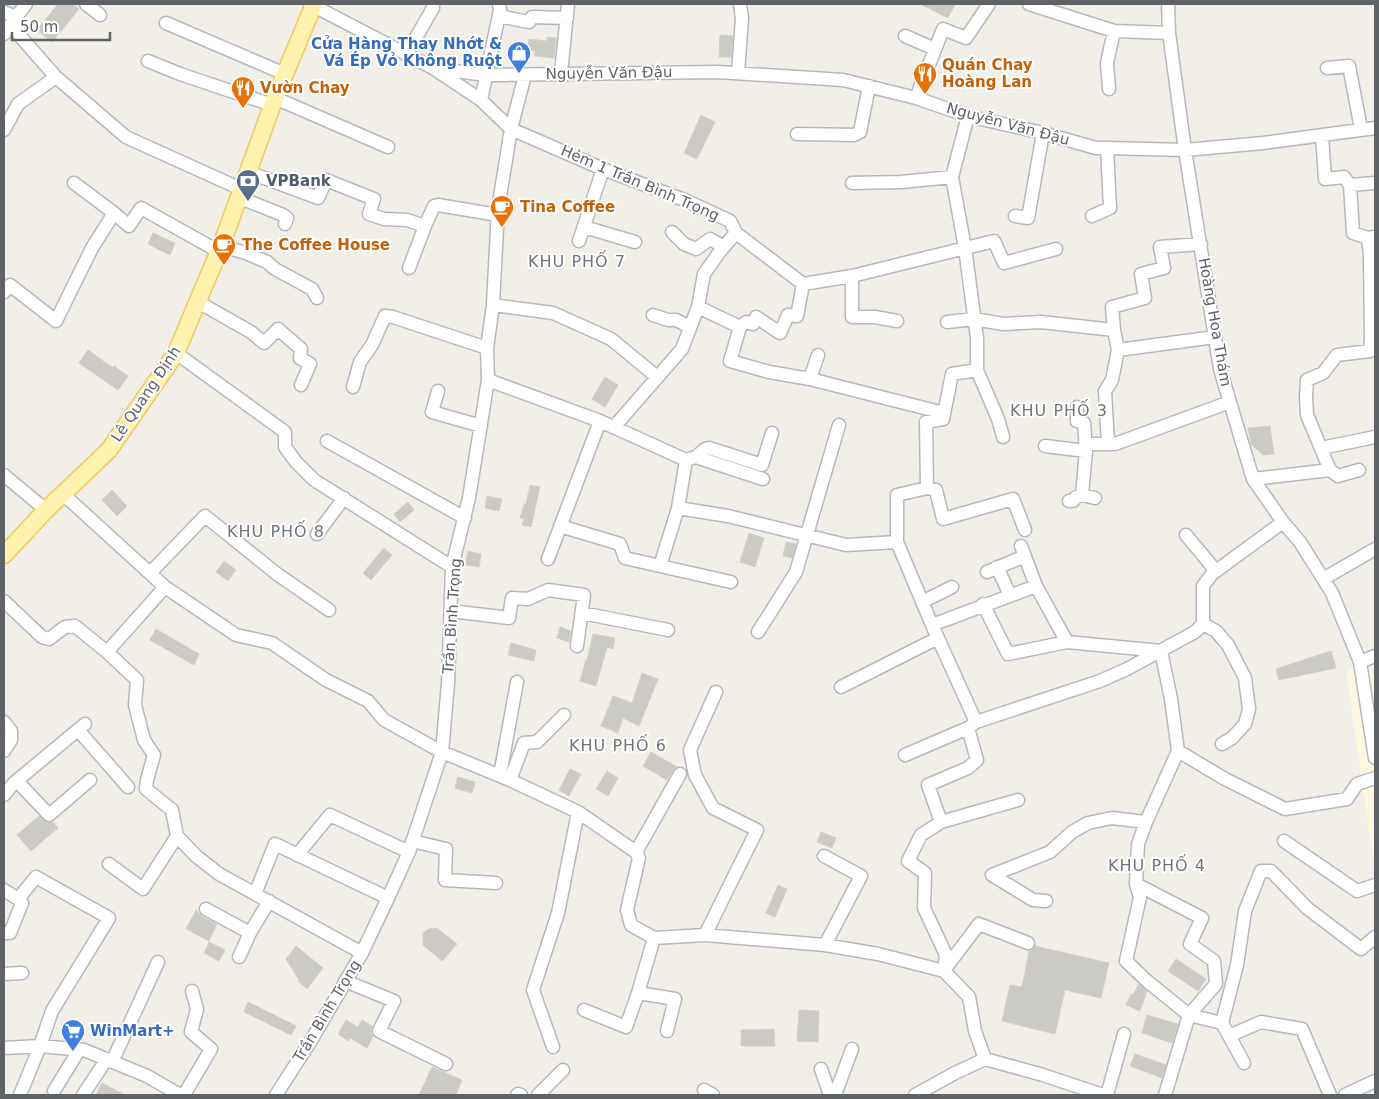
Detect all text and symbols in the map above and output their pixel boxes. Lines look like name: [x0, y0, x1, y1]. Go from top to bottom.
scale bar: [12, 10, 110, 42]
text: 50 m: [20, 18, 58, 36]
place label: Cửa Hàng Thay Nhớt & Vá Ép Vỏ Không Ruột: [311, 35, 502, 70]
shop icon: Cửa Hàng Thay Nhớt & Vá Ép Vỏ Không Ruột: [506, 40, 532, 74]
place label: Quán Chay Hoàng Lan: [942, 56, 1033, 91]
restaurant icon: Quán Chay Hoàng Lan: [912, 61, 938, 95]
street label: Nguyễn Văn Đậu: [546, 63, 672, 83]
restaurant icon: Vườn Chay: [230, 75, 256, 109]
place label: Vườn Chay: [260, 79, 350, 97]
street label: Nguyễn Văn Đậu: [944, 99, 1072, 149]
street label: Hẻm 1 Trần Bình Trọng: [558, 141, 722, 225]
bank icon: VPBank: [235, 168, 261, 202]
place label: VPBank: [266, 172, 332, 190]
cafe icon: Tina Coffee: [489, 194, 515, 228]
place label: Tina Coffee: [520, 198, 615, 216]
cafe icon: The Coffee House: [211, 232, 237, 266]
place label: The Coffee House: [242, 236, 390, 254]
district label: KHU PHỐ 7: [528, 250, 626, 271]
street label: Hoàng Hoa Thám: [1195, 256, 1235, 388]
street label: Lê Quang Định: [107, 343, 185, 445]
district label: KHU PHỐ 3: [1010, 399, 1108, 420]
district label: KHU PHỐ 8: [227, 520, 325, 541]
street label: Trần Bình Trọng: [439, 557, 465, 676]
district label: KHU PHỐ 6: [569, 734, 667, 755]
district label: KHU PHỐ 4: [1108, 854, 1206, 875]
street label: Trần Bình Trọng: [289, 957, 365, 1066]
supermarket icon: WinMart+: [60, 1018, 86, 1052]
place label: WinMart+: [90, 1022, 175, 1040]

